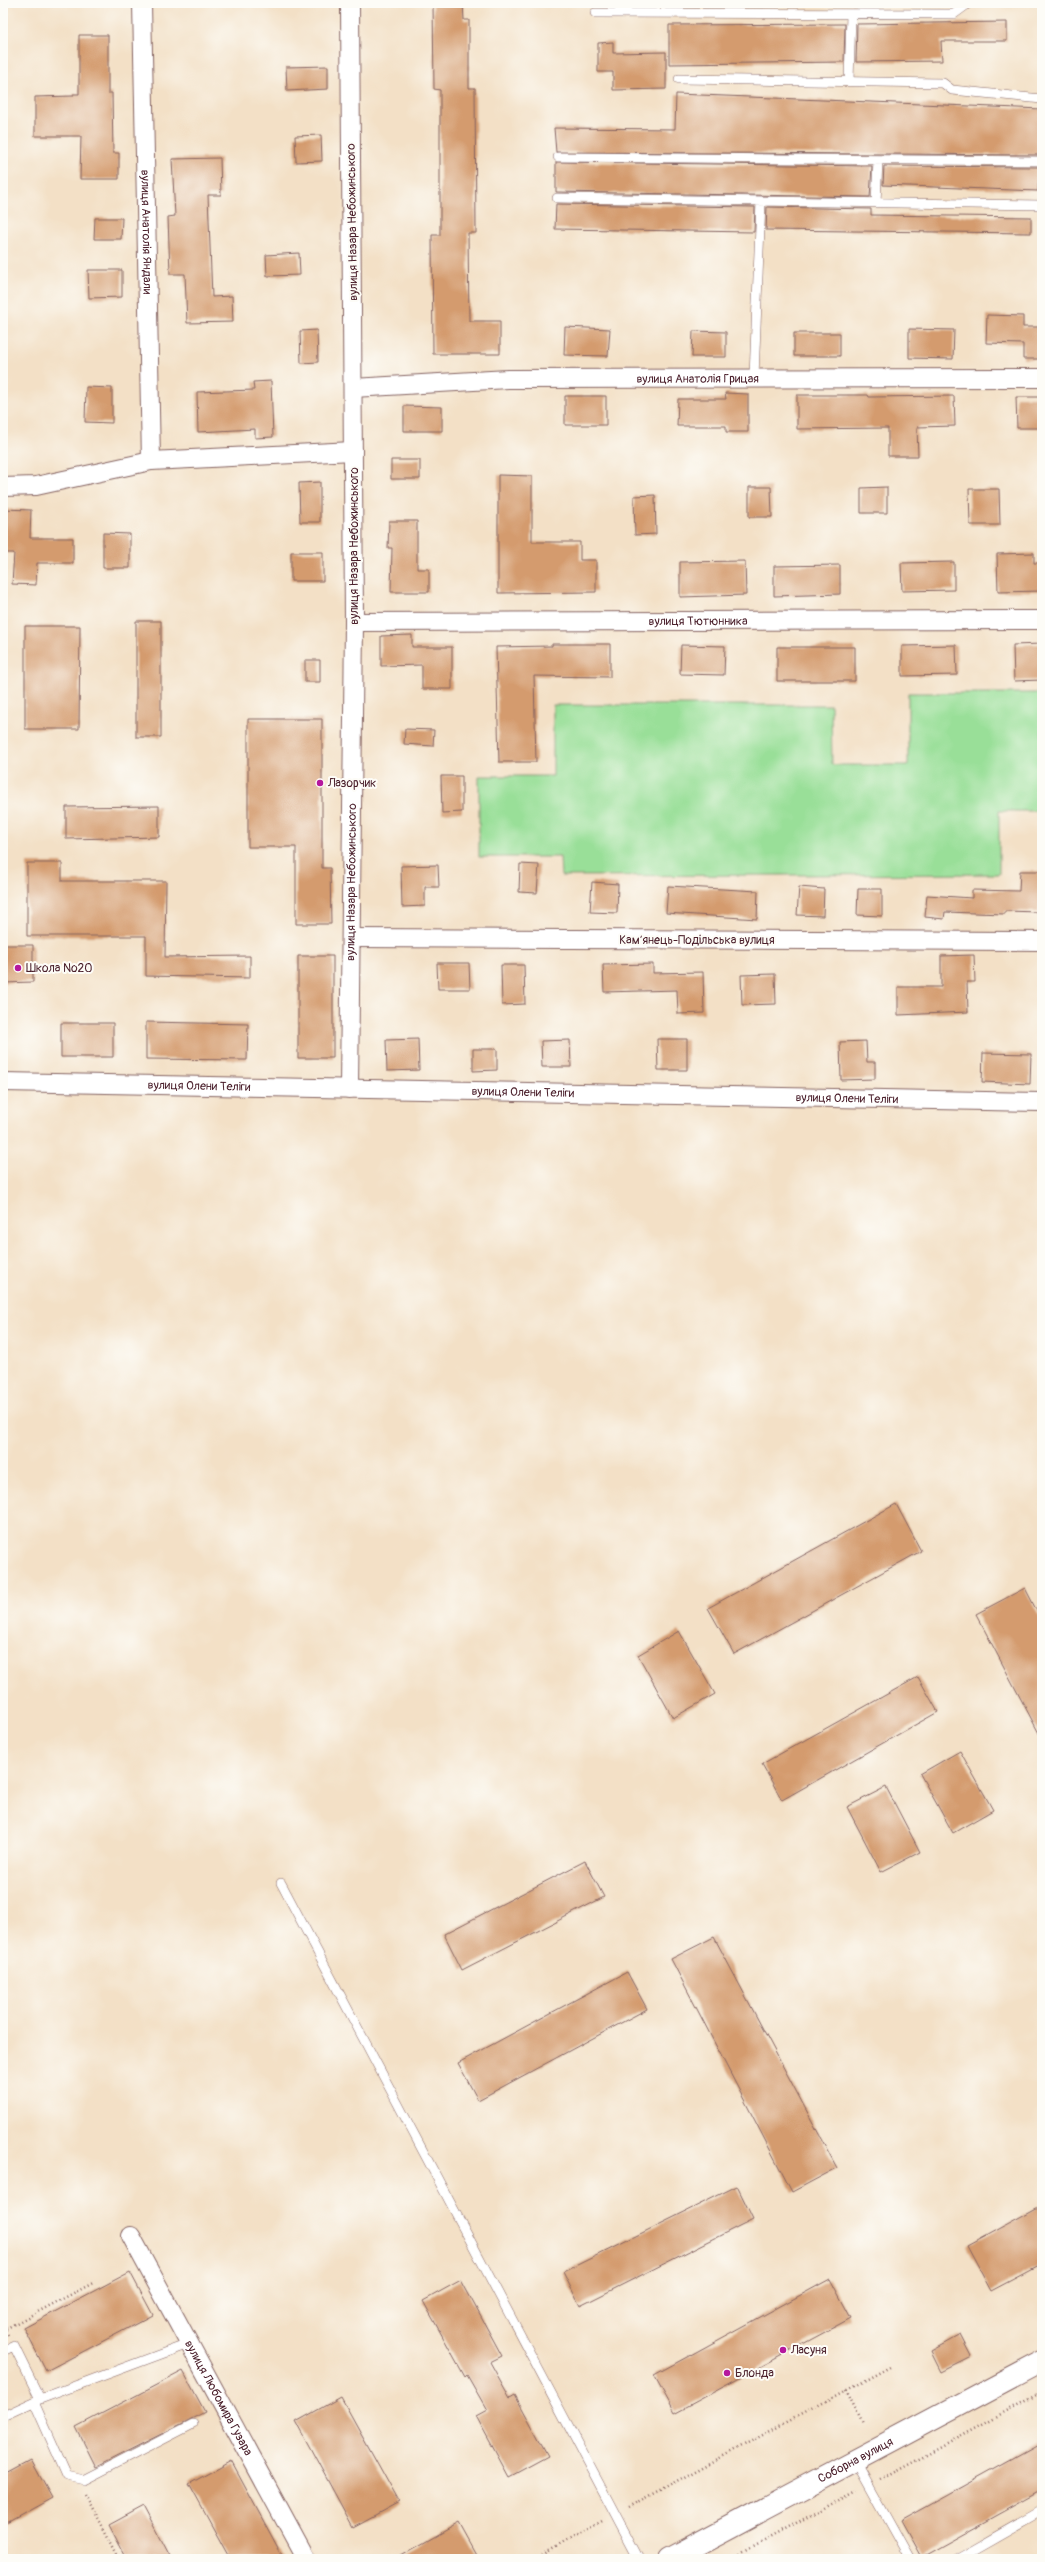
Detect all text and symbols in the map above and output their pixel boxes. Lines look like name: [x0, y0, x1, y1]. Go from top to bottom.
street label: вулиця Назара Небожинського: [344, 143, 361, 301]
street label: вулиця Анатолія Яндали: [137, 170, 155, 295]
street label: вулиця Анатолія Грицая: [636, 372, 759, 387]
street label: вулиця Назара Небожинського: [347, 467, 362, 625]
street label: вулиця Тютюнника: [648, 614, 748, 629]
place label: Лазорчик: [327, 776, 376, 791]
marker: Лазорчик: [315, 778, 325, 788]
street label: вулиця Назара Небожинського: [343, 803, 360, 961]
street label: Камʼянець-Подільська вулиця: [619, 933, 775, 948]
place label: Школа №20: [26, 961, 92, 976]
marker: Школа №20: [13, 963, 23, 973]
street label: вулиця Олени Теліги: [147, 1078, 251, 1095]
street label: вулиця Олени Теліги: [471, 1084, 575, 1101]
street label: вулиця Олени Теліги: [795, 1090, 899, 1107]
street label: вулиця Любомира Гузара: [181, 2338, 256, 2459]
place label: Ласуня: [790, 2343, 827, 2358]
marker: Ласуня: [778, 2345, 788, 2355]
place label: Блонда: [735, 2366, 774, 2381]
marker: Блонда: [722, 2368, 732, 2378]
street label: Соборна вулиця: [815, 2434, 896, 2487]

